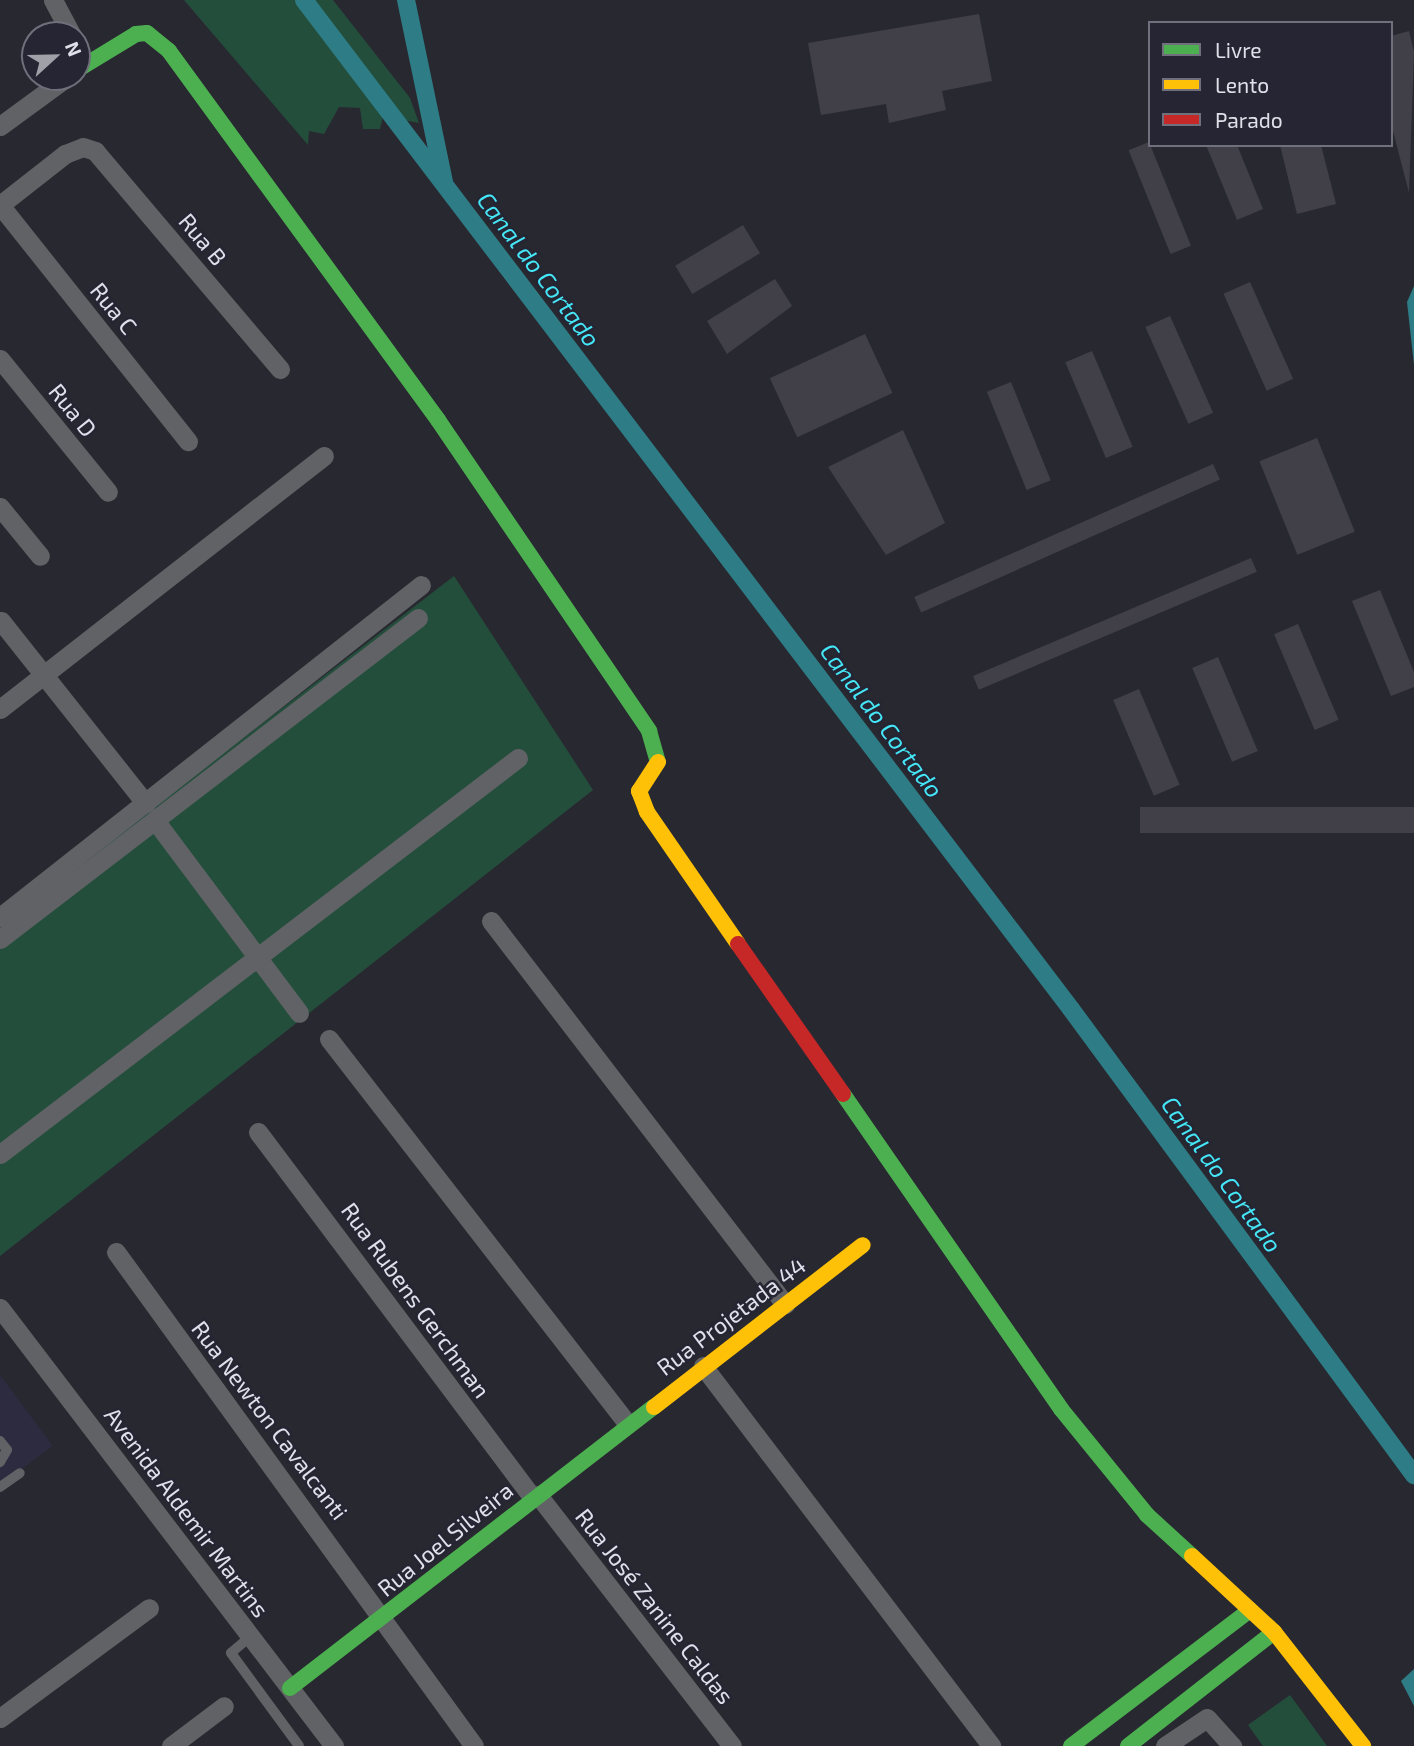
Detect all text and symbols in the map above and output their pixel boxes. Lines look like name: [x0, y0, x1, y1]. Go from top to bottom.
north arrow: [21, 21, 91, 91]
legend: [1148, 21, 1393, 147]
text: Livre: [1215, 37, 1262, 62]
text: N: [61, 38, 87, 59]
text: Lento: [1215, 72, 1269, 97]
text: Parado: [1215, 107, 1283, 132]
water label: Canal do Cortado: [471, 186, 607, 352]
street label: Rua B: [173, 207, 233, 271]
street label: Rua C: [85, 277, 143, 339]
street label: Rua D: [43, 378, 103, 442]
water label: Canal do Cortado: [814, 637, 950, 803]
water label: Canal do Cortado: [1156, 1090, 1288, 1258]
street label: Rua Rubens Gerchman: [336, 1197, 496, 1403]
street label: Rua Projetada 44: [651, 1251, 811, 1381]
street label: Rua Newton Cavalcanti: [186, 1315, 354, 1525]
street label: Avenida Aldemir Martins: [99, 1401, 275, 1623]
street label: Rua Joel Silveira: [371, 1476, 519, 1602]
street label: Rua José Zanine Caldas: [570, 1503, 740, 1709]

